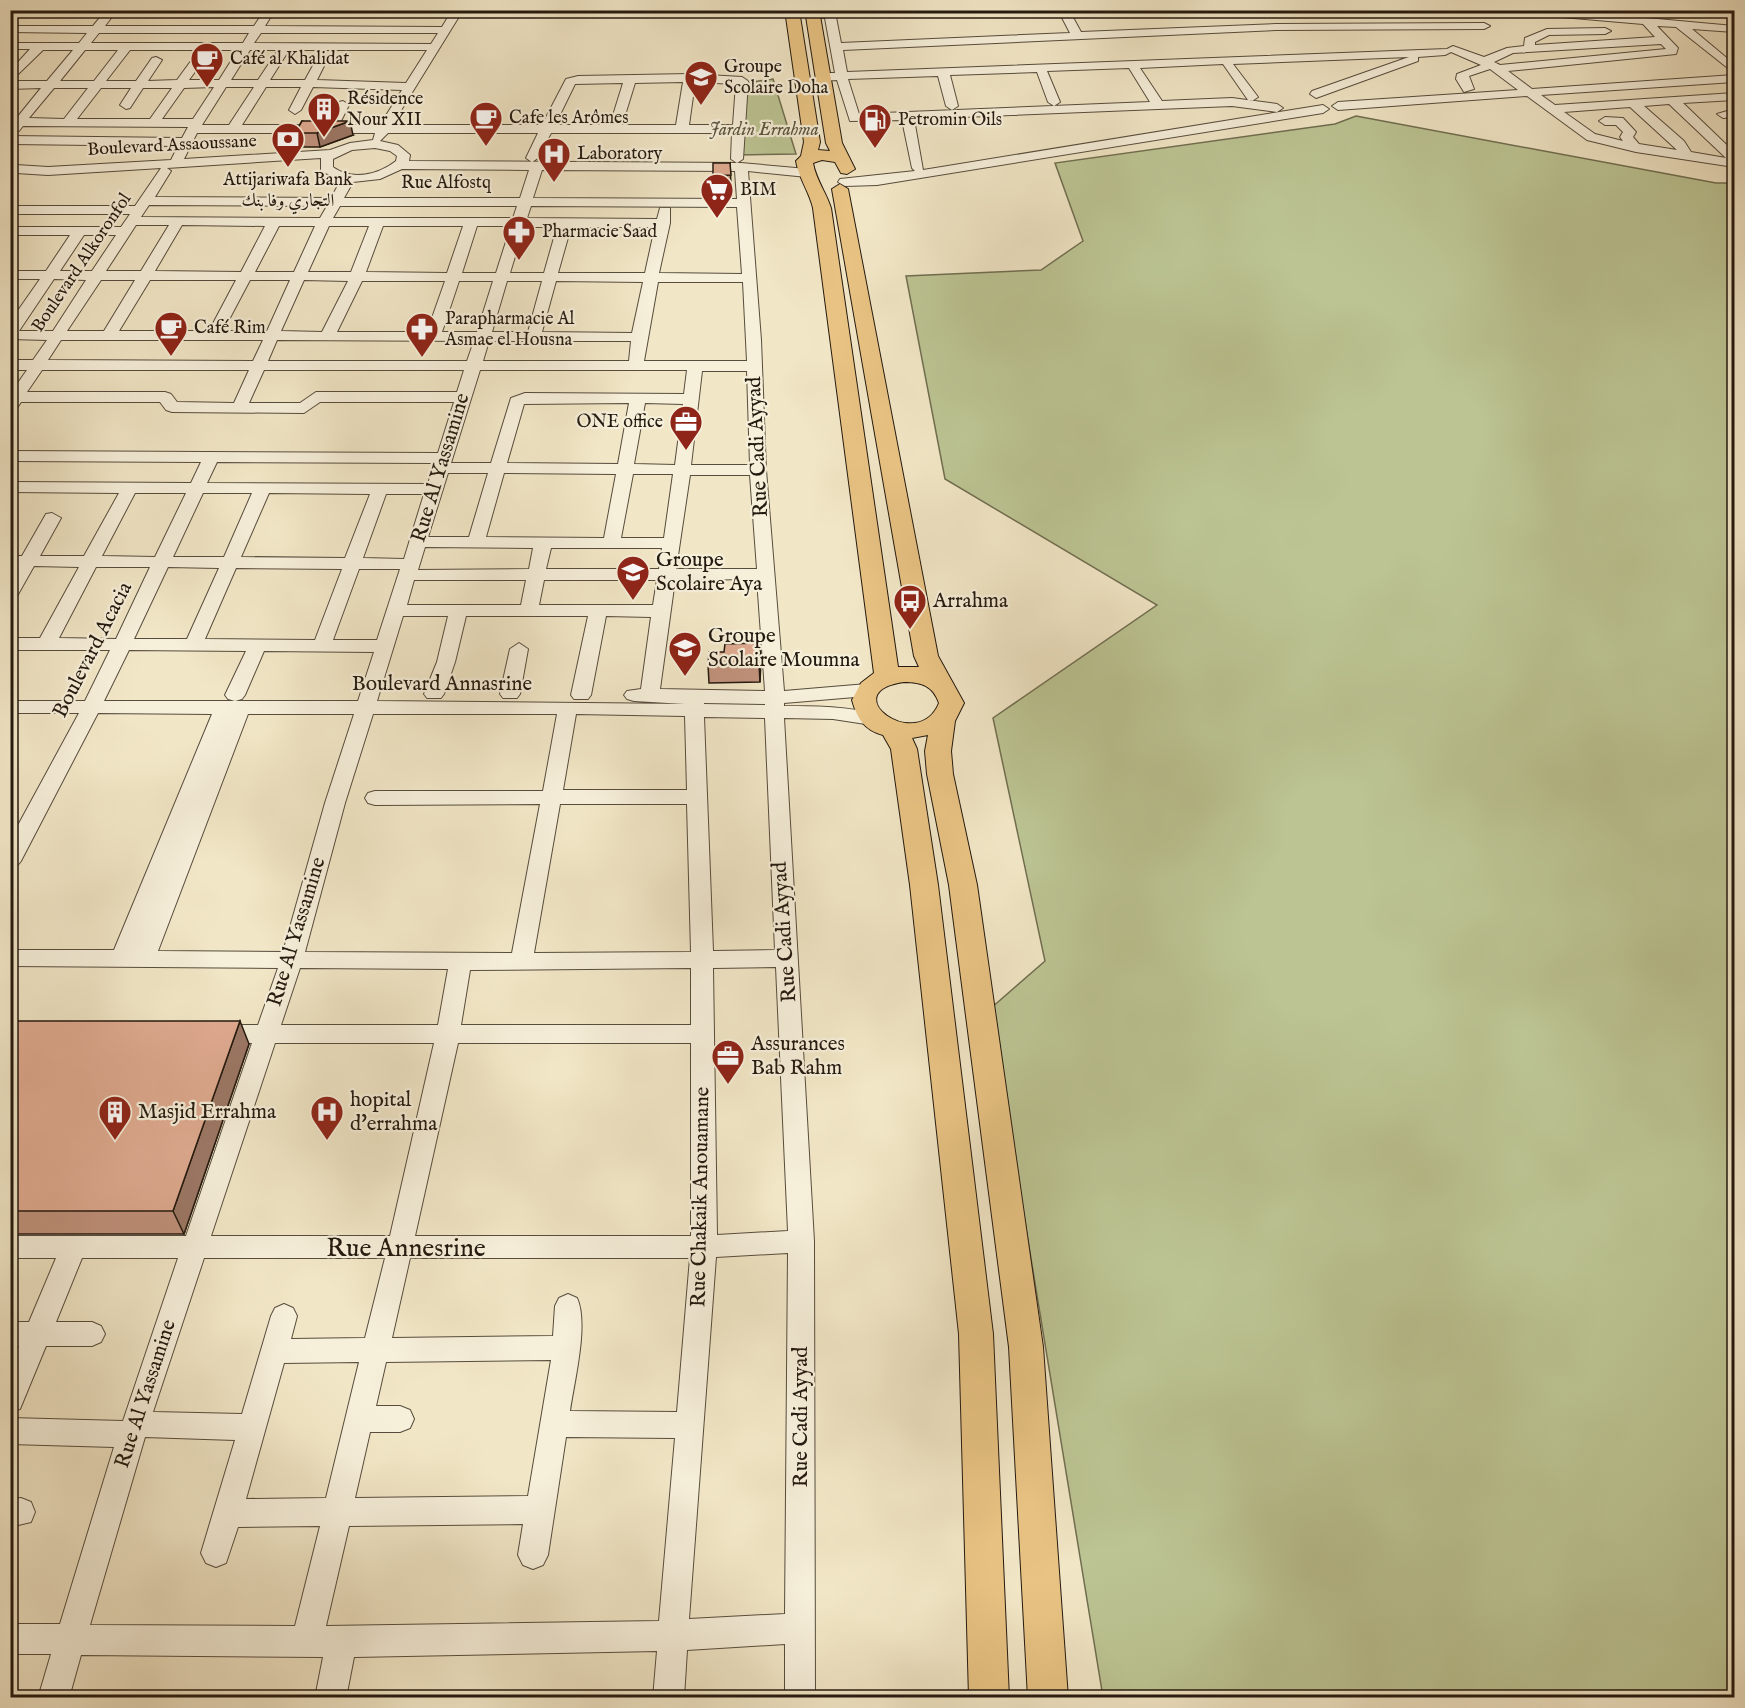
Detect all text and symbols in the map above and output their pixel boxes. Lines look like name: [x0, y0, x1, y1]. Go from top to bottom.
cafe icon: Café al Khalidat: [189, 41, 225, 88]
place label: Café al Khalidat: [230, 48, 350, 71]
place label: Groupe Scolaire Doha: [724, 56, 829, 100]
school or university icon: Groupe Scolaire Doha: [683, 59, 719, 106]
place label: Résidence Nour XII: [347, 88, 423, 132]
building icon: Résidence Nour XII: [306, 91, 342, 138]
cafe icon: Cafe les Arômes: [468, 100, 504, 147]
fuel station icon: Petromin Oils: [857, 102, 893, 149]
place label: Cafe les Arômes: [509, 107, 629, 130]
place label: Petromin Oils: [898, 109, 1002, 132]
park label: Jardin Errahma: [709, 119, 819, 142]
bank icon: Attijariwafa Bank التجاري وفا بنك: [270, 121, 306, 168]
street label: Boulevard Assaoussane: [87, 130, 257, 162]
hospital icon: Laboratory: [536, 136, 572, 183]
place label: Laboratory: [577, 143, 663, 166]
place label: Attijariwafa Bank التجاري وفا بنك: [222, 169, 353, 215]
street label: Rue Alfostq: [401, 172, 492, 195]
supermarket icon: BIM: [699, 172, 735, 219]
place label: BIM: [740, 179, 777, 202]
street label: Boulevard Alkoronfol: [27, 189, 137, 337]
pharmacy icon: Pharmacie Saad: [501, 214, 537, 261]
place label: Pharmacie Saad: [542, 221, 657, 244]
place label: Parapharmacie Al Asmae el Housna: [444, 308, 575, 352]
cafe icon: Café Rim: [153, 310, 189, 357]
pharmacy icon: Parapharmacie Al Asmae el Housna: [404, 311, 440, 358]
place label: Café Rim: [194, 317, 266, 340]
street label: Rue Cadi Ayyad: [741, 375, 775, 518]
street label: Rue Al Yassamine: [405, 390, 477, 546]
office icon: ONE office: [668, 404, 704, 451]
place label: ONE office: [577, 411, 663, 434]
place label: Groupe Scolaire Aya: [656, 547, 763, 598]
school or university icon: Groupe Scolaire Aya: [615, 554, 651, 601]
street label: Boulevard Acacia: [47, 577, 139, 723]
bus stop icon: Arrahma: [892, 583, 928, 630]
place label: Arrahma: [932, 588, 1009, 615]
place label: Groupe Scolaire Moumna: [708, 623, 860, 674]
school or university icon: Groupe Scolaire Moumna: [667, 630, 703, 677]
street label: Boulevard Annasrine: [352, 671, 533, 698]
street label: Rue Al Yassamine: [261, 854, 333, 1010]
street label: Rue Cadi Ayyad: [767, 860, 803, 1003]
place label: Assurances Bab Rahm: [750, 1031, 845, 1082]
office icon: Assurances Bab Rahm: [710, 1038, 746, 1085]
street label: Rue Chakaik Anouamane: [686, 1086, 716, 1308]
place label: hopital d'errahma: [350, 1087, 438, 1138]
building icon: Masjid Errahma: [97, 1094, 133, 1141]
hospital icon: hopital d'errahma: [309, 1094, 345, 1141]
place label: Masjid Errahma: [138, 1099, 277, 1126]
street label: Rue Annesrine: [326, 1232, 486, 1265]
street label: Rue Al Yassamine: [109, 1316, 183, 1472]
street label: Rue Cadi Ayyad: [788, 1346, 815, 1487]

